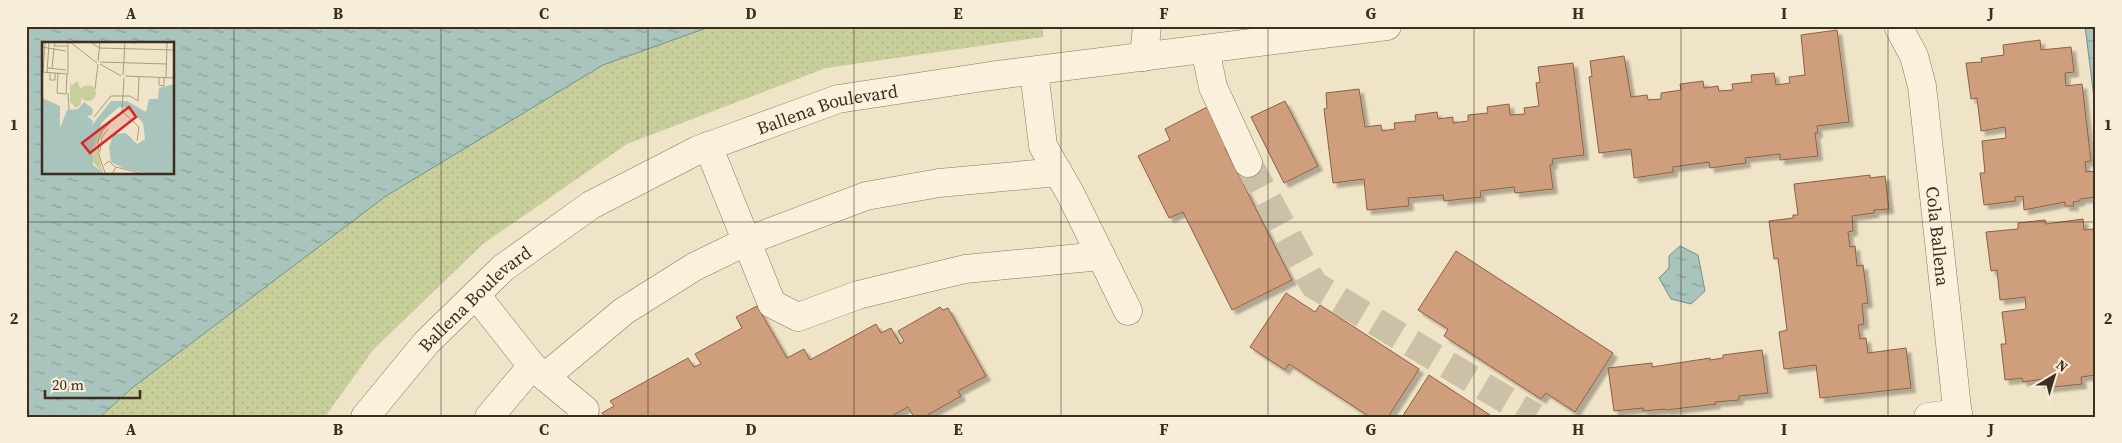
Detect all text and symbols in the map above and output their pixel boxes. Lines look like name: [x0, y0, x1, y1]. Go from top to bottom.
text: A: [126, 2, 137, 24]
text: B: [333, 2, 344, 24]
text: C: [539, 2, 549, 24]
text: D: [745, 2, 757, 24]
text: E: [953, 2, 963, 24]
text: F: [1159, 2, 1169, 24]
text: G: [1366, 2, 1377, 24]
text: H: [1572, 2, 1584, 24]
text: I: [1781, 2, 1787, 24]
text: J: [1987, 2, 1994, 24]
inset map: [42, 42, 175, 175]
street label: Ballena Boulevard: [753, 78, 899, 140]
text: 1: [10, 113, 18, 135]
text: 1: [2104, 113, 2112, 135]
street label: Cola Ballena: [1920, 185, 1956, 288]
street label: Ballena Boulevard: [412, 239, 536, 356]
text: 2: [10, 307, 19, 329]
text: 2: [2104, 307, 2113, 329]
north arrow: [2030, 350, 2080, 400]
text: N: [2052, 355, 2072, 377]
scale bar: [45, 368, 140, 400]
text: 20 m: [52, 374, 84, 395]
text: A: [126, 418, 137, 440]
text: B: [333, 418, 344, 440]
text: C: [539, 418, 549, 440]
text: D: [745, 418, 757, 440]
text: E: [953, 418, 963, 440]
text: F: [1159, 418, 1169, 440]
text: G: [1366, 418, 1377, 440]
text: H: [1572, 418, 1584, 440]
text: I: [1781, 418, 1787, 440]
text: J: [1987, 418, 1994, 440]

